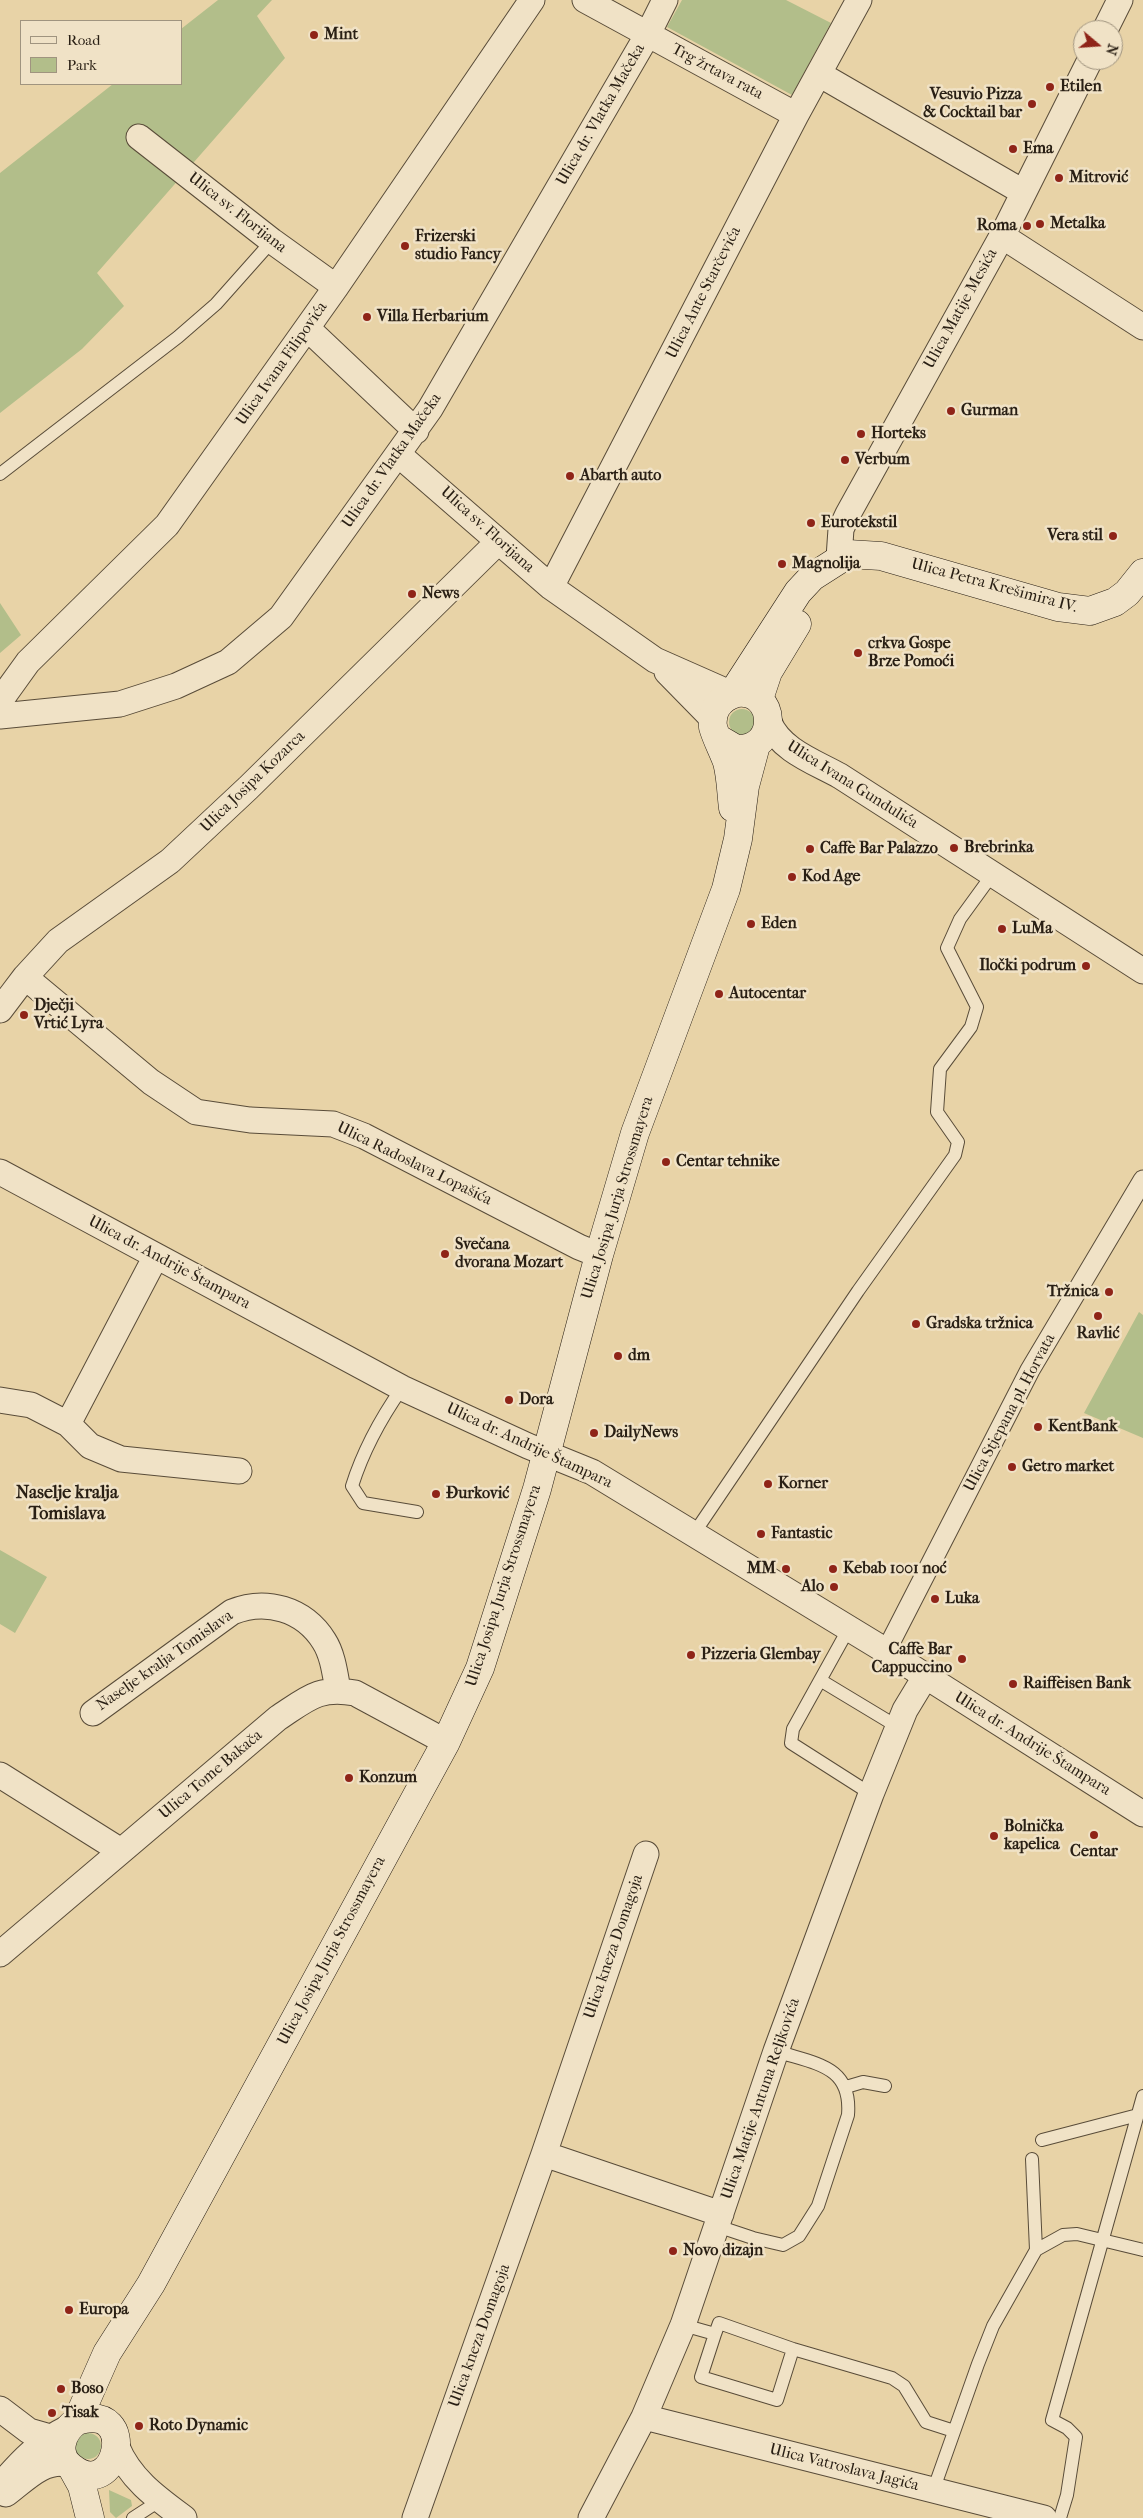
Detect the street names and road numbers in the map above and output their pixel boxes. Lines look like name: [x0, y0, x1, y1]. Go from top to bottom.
street label: Trg žrtava rata: [668, 40, 766, 104]
street label: Ulica dr. Vlatka Mačeka: [553, 41, 649, 189]
street label: Ulica sv. Florijana: [184, 169, 290, 257]
street label: Ulica Ante Starčevića: [662, 224, 746, 362]
street label: Ulica Matije Mesića: [920, 246, 1002, 372]
street label: Ulica Ivana Filipovića: [232, 298, 332, 430]
street label: Ulica dr. Vlatka Mačeka: [338, 390, 446, 532]
street label: Ulica sv. Florijana: [436, 483, 538, 577]
street label: Ulica Petra Krešimira IV.: [909, 555, 1079, 617]
street label: Ulica Josipa Kozarca: [197, 727, 309, 837]
street label: Ulica Ivana Gundulića: [783, 737, 921, 833]
street label: Ulica Josipa Jurja Strossmayera: [578, 1094, 658, 1302]
street label: Ulica Radoslava Lopašića: [333, 1118, 495, 1210]
street label: Ulica dr. Andrije Štampara: [85, 1212, 253, 1314]
street label: Ulica Stjepana pl. Horvata: [960, 1331, 1060, 1495]
street label: Ulica dr. Andrije Štampara: [443, 1399, 615, 1493]
street label: Ulica Josipa Jurja Strossmayera: [462, 1482, 546, 1690]
street label: Naselje kralja Tomislava: [93, 1607, 237, 1715]
street label: Ulica dr. Andrije Štampara: [950, 1688, 1114, 1800]
street label: Ulica Tome Bakača: [155, 1726, 267, 1824]
street label: Ulica Josipa Jurja Strossmayera: [274, 1853, 390, 2049]
street label: Ulica kneza Domagoja: [580, 1872, 648, 2022]
street label: Ulica Matije Antuna Reljkovića: [717, 1996, 805, 2202]
street label: Ulica kneza Domagoja: [445, 2261, 515, 2411]
street label: Ulica Vatroslava Jagića: [767, 2440, 921, 2496]

